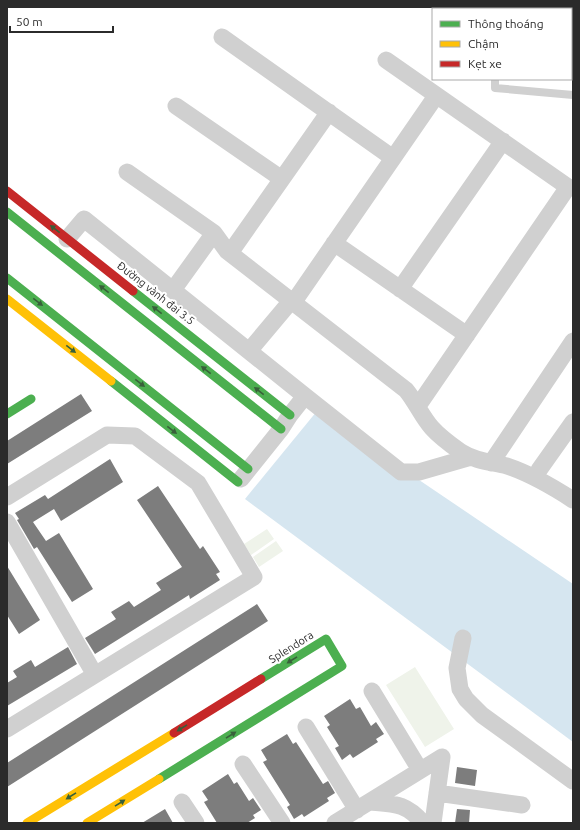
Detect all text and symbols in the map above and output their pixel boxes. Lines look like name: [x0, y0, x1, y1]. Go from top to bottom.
scale bar: [10, 8, 113, 34]
legend: [432, 8, 572, 80]
text: 50 m: [16, 15, 43, 28]
text: Thông thoáng: [468, 17, 544, 30]
text: Chậm: [468, 37, 499, 51]
text: Kẹt xe: [468, 57, 502, 71]
one-way arrow: [50, 225, 61, 234]
street label: Đường vành đai 3.5: [115, 259, 197, 327]
one-way arrow: [99, 285, 110, 294]
one-way arrow: [32, 298, 43, 307]
one-way arrow: [152, 306, 163, 314]
one-way arrow: [65, 345, 76, 354]
one-way arrow: [201, 366, 212, 374]
one-way arrow: [134, 379, 145, 387]
one-way arrow: [254, 386, 265, 395]
one-way arrow: [167, 426, 178, 434]
street label: Splendora: [267, 629, 315, 665]
one-way arrow: [287, 656, 297, 664]
one-way arrow: [177, 724, 187, 732]
one-way arrow: [225, 731, 237, 738]
one-way arrow: [66, 792, 76, 800]
one-way arrow: [114, 799, 126, 806]

